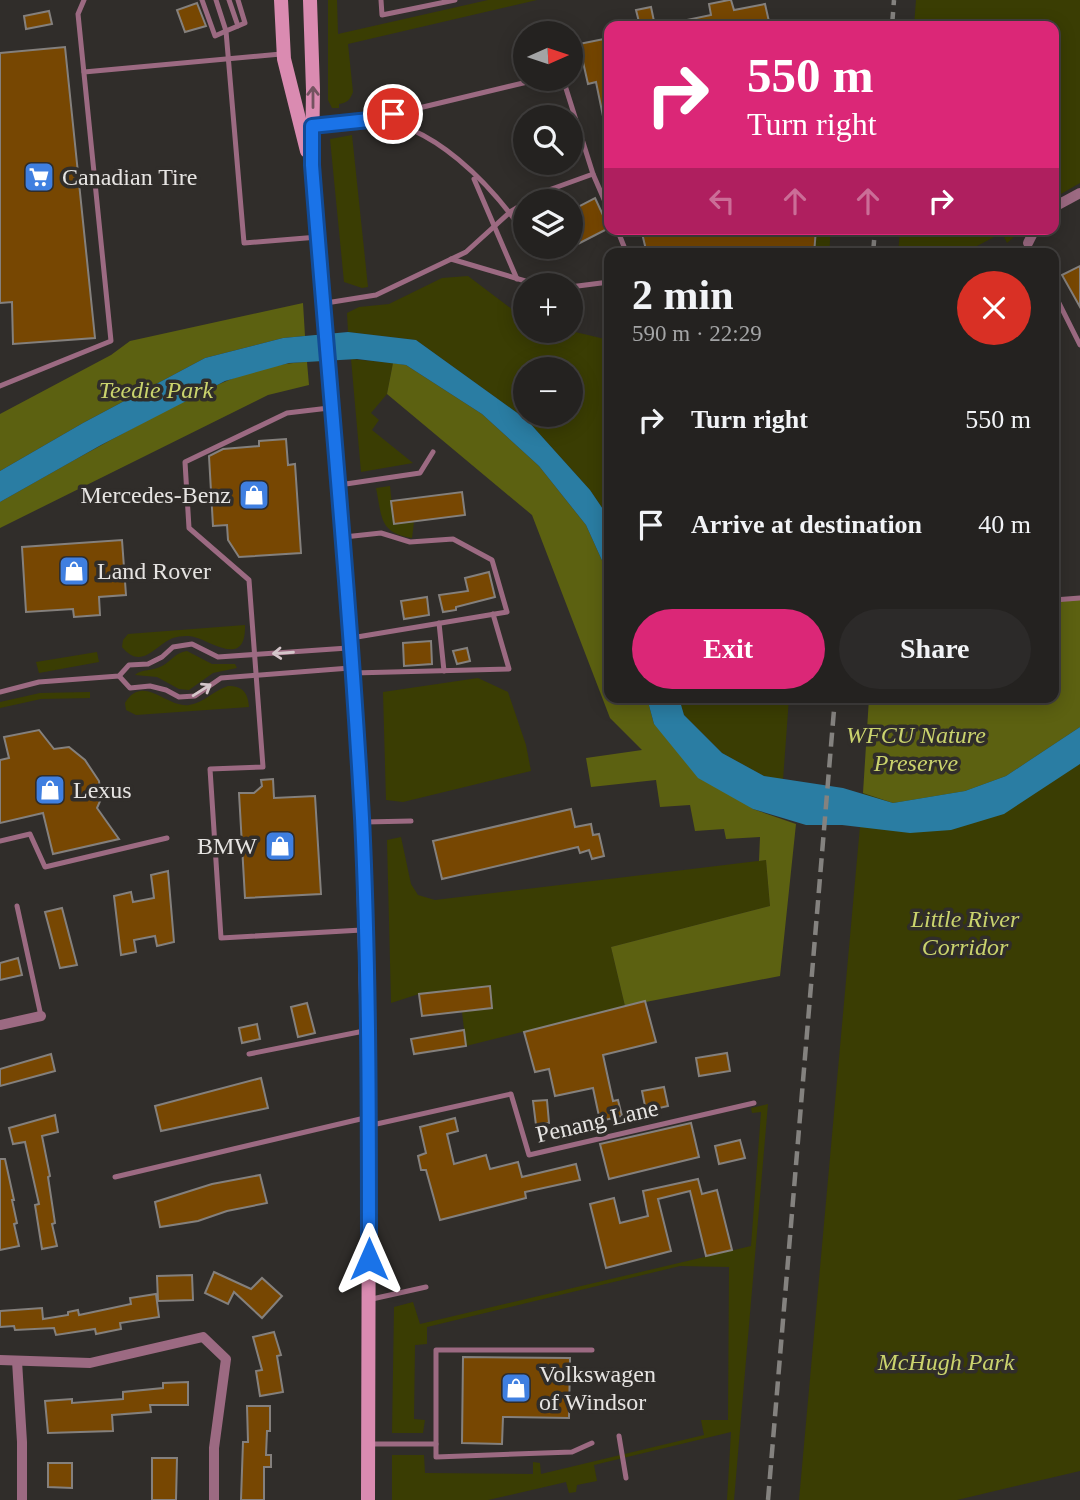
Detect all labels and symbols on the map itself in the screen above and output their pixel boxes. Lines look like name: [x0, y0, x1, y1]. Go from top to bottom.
north arrow: [513, 21, 583, 91]
pin: [363, 84, 423, 144]
one-way arrow: [306, 86, 320, 109]
supermarket icon: Canadian Tire: [22, 160, 56, 194]
place label: Canadian Tire: [62, 164, 197, 190]
park label: Teedie Park: [99, 377, 214, 403]
shop icon: Mercedes-Benz: [237, 478, 271, 512]
place label: Mercedes-Benz: [80, 482, 231, 508]
shop icon: Land Rover: [57, 554, 91, 588]
place label: Land Rover: [97, 558, 211, 584]
one-way arrow: [272, 646, 295, 659]
one-way arrow: [191, 682, 211, 696]
park label: WFCU Nature Preserve: [846, 722, 986, 776]
shop icon: Lexus: [33, 773, 67, 807]
place label: Lexus: [73, 777, 132, 803]
shop icon: BMW: [263, 829, 297, 863]
place label: BMW: [197, 833, 257, 859]
park label: Little River Corridor: [910, 906, 1020, 960]
street label: Penang Lane: [533, 1094, 661, 1148]
position arrow: [332, 1222, 406, 1296]
park label: McHugh Park: [877, 1349, 1015, 1375]
place label: Volkswagen of Windsor: [539, 1361, 656, 1415]
shop icon: Volkswagen of Windsor: [499, 1371, 533, 1405]

